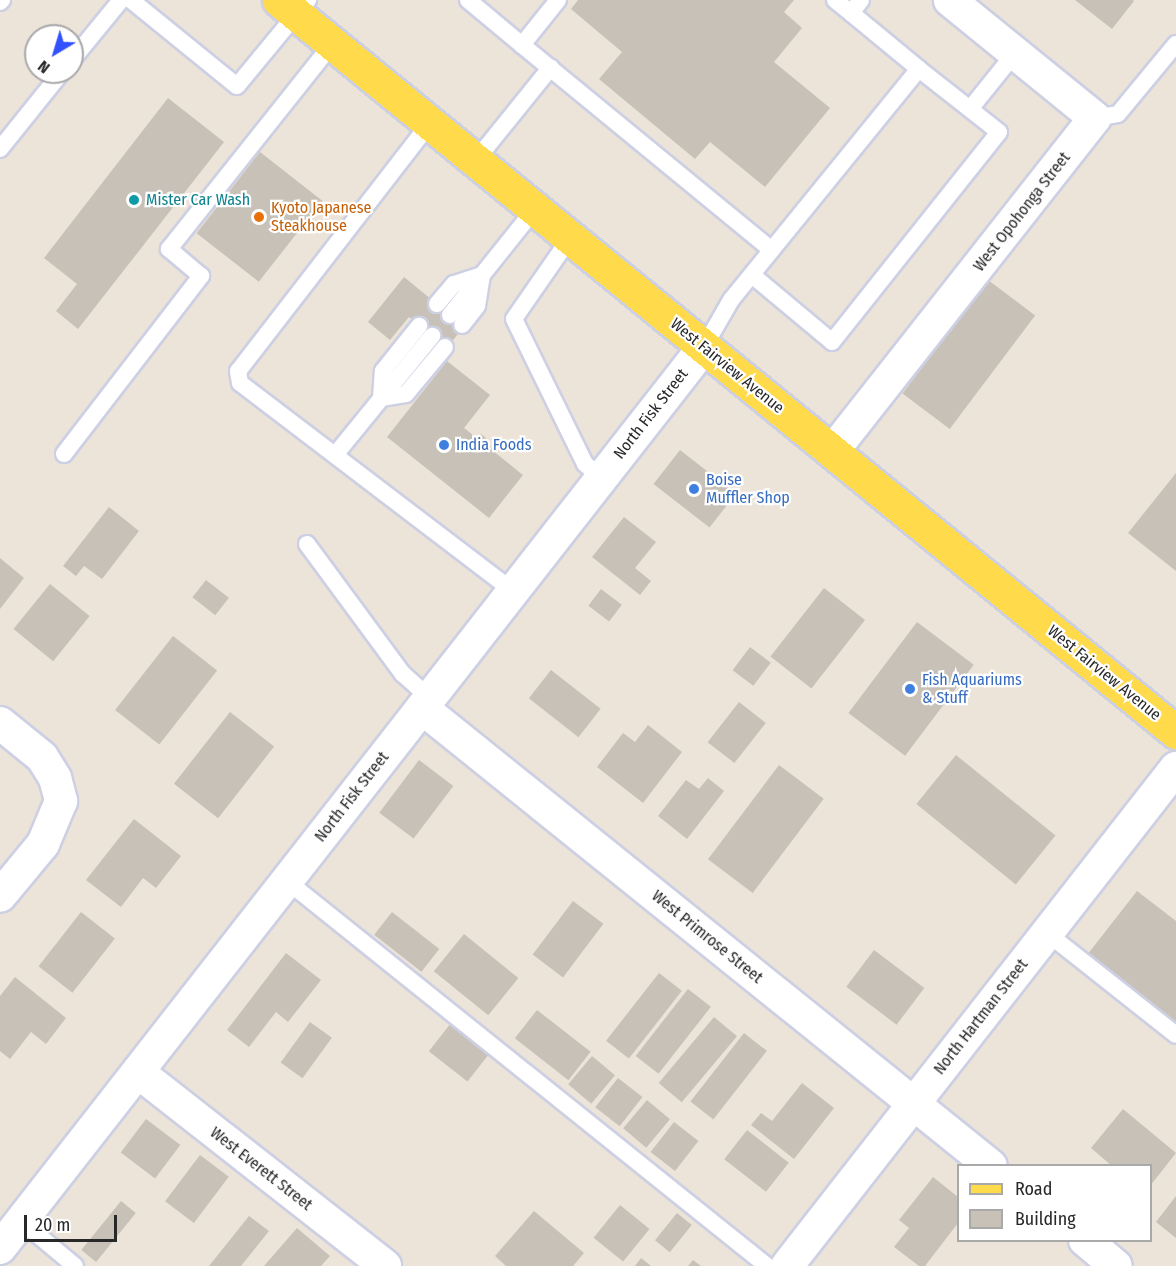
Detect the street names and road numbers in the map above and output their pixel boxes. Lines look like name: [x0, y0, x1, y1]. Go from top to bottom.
street label: West Opohonga Street: [970, 149, 1074, 275]
street label: West Fairview Avenue: [666, 314, 788, 418]
street label: North Fisk Street: [610, 365, 692, 463]
street label: West Fairview Avenue: [1043, 621, 1165, 725]
street label: North Fisk Street: [311, 748, 393, 846]
street label: West Primrose Street: [648, 886, 766, 988]
street label: North Hartman Street: [930, 955, 1032, 1079]
street label: West Everett Street: [206, 1123, 316, 1215]

